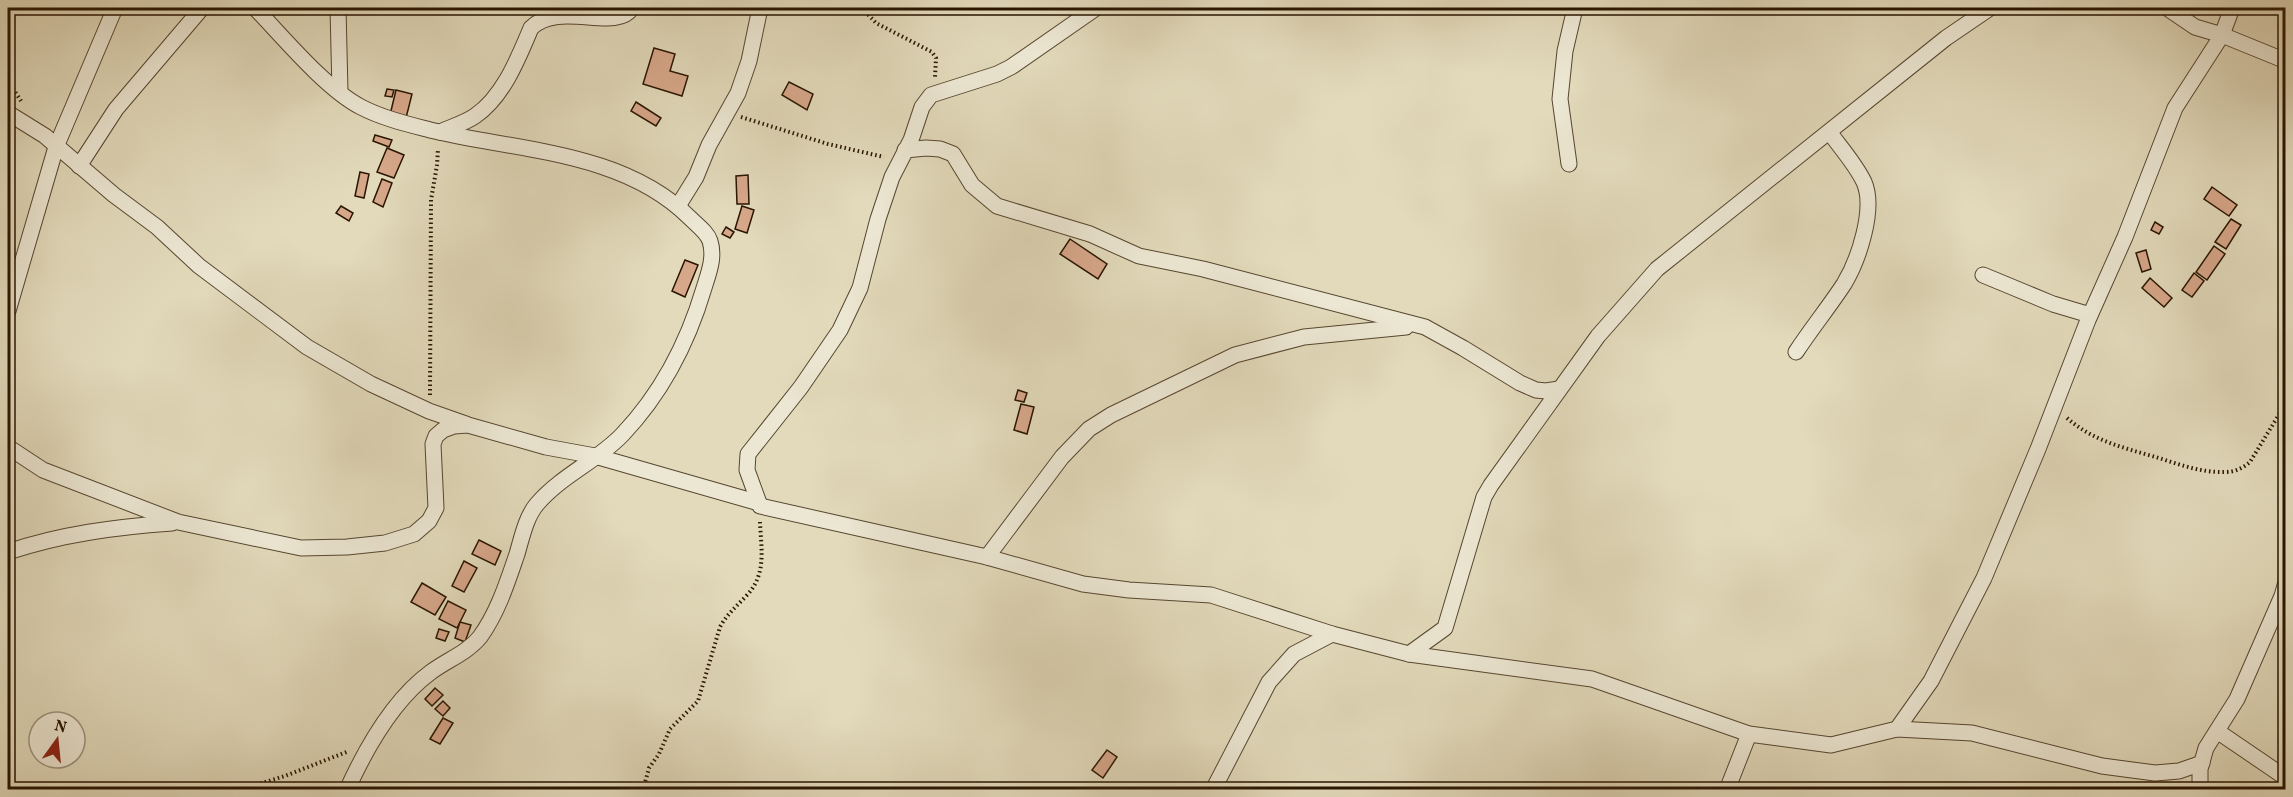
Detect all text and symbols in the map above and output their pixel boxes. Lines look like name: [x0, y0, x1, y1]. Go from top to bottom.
north arrow: [27, 710, 87, 770]
text: N: [52, 715, 69, 740]

